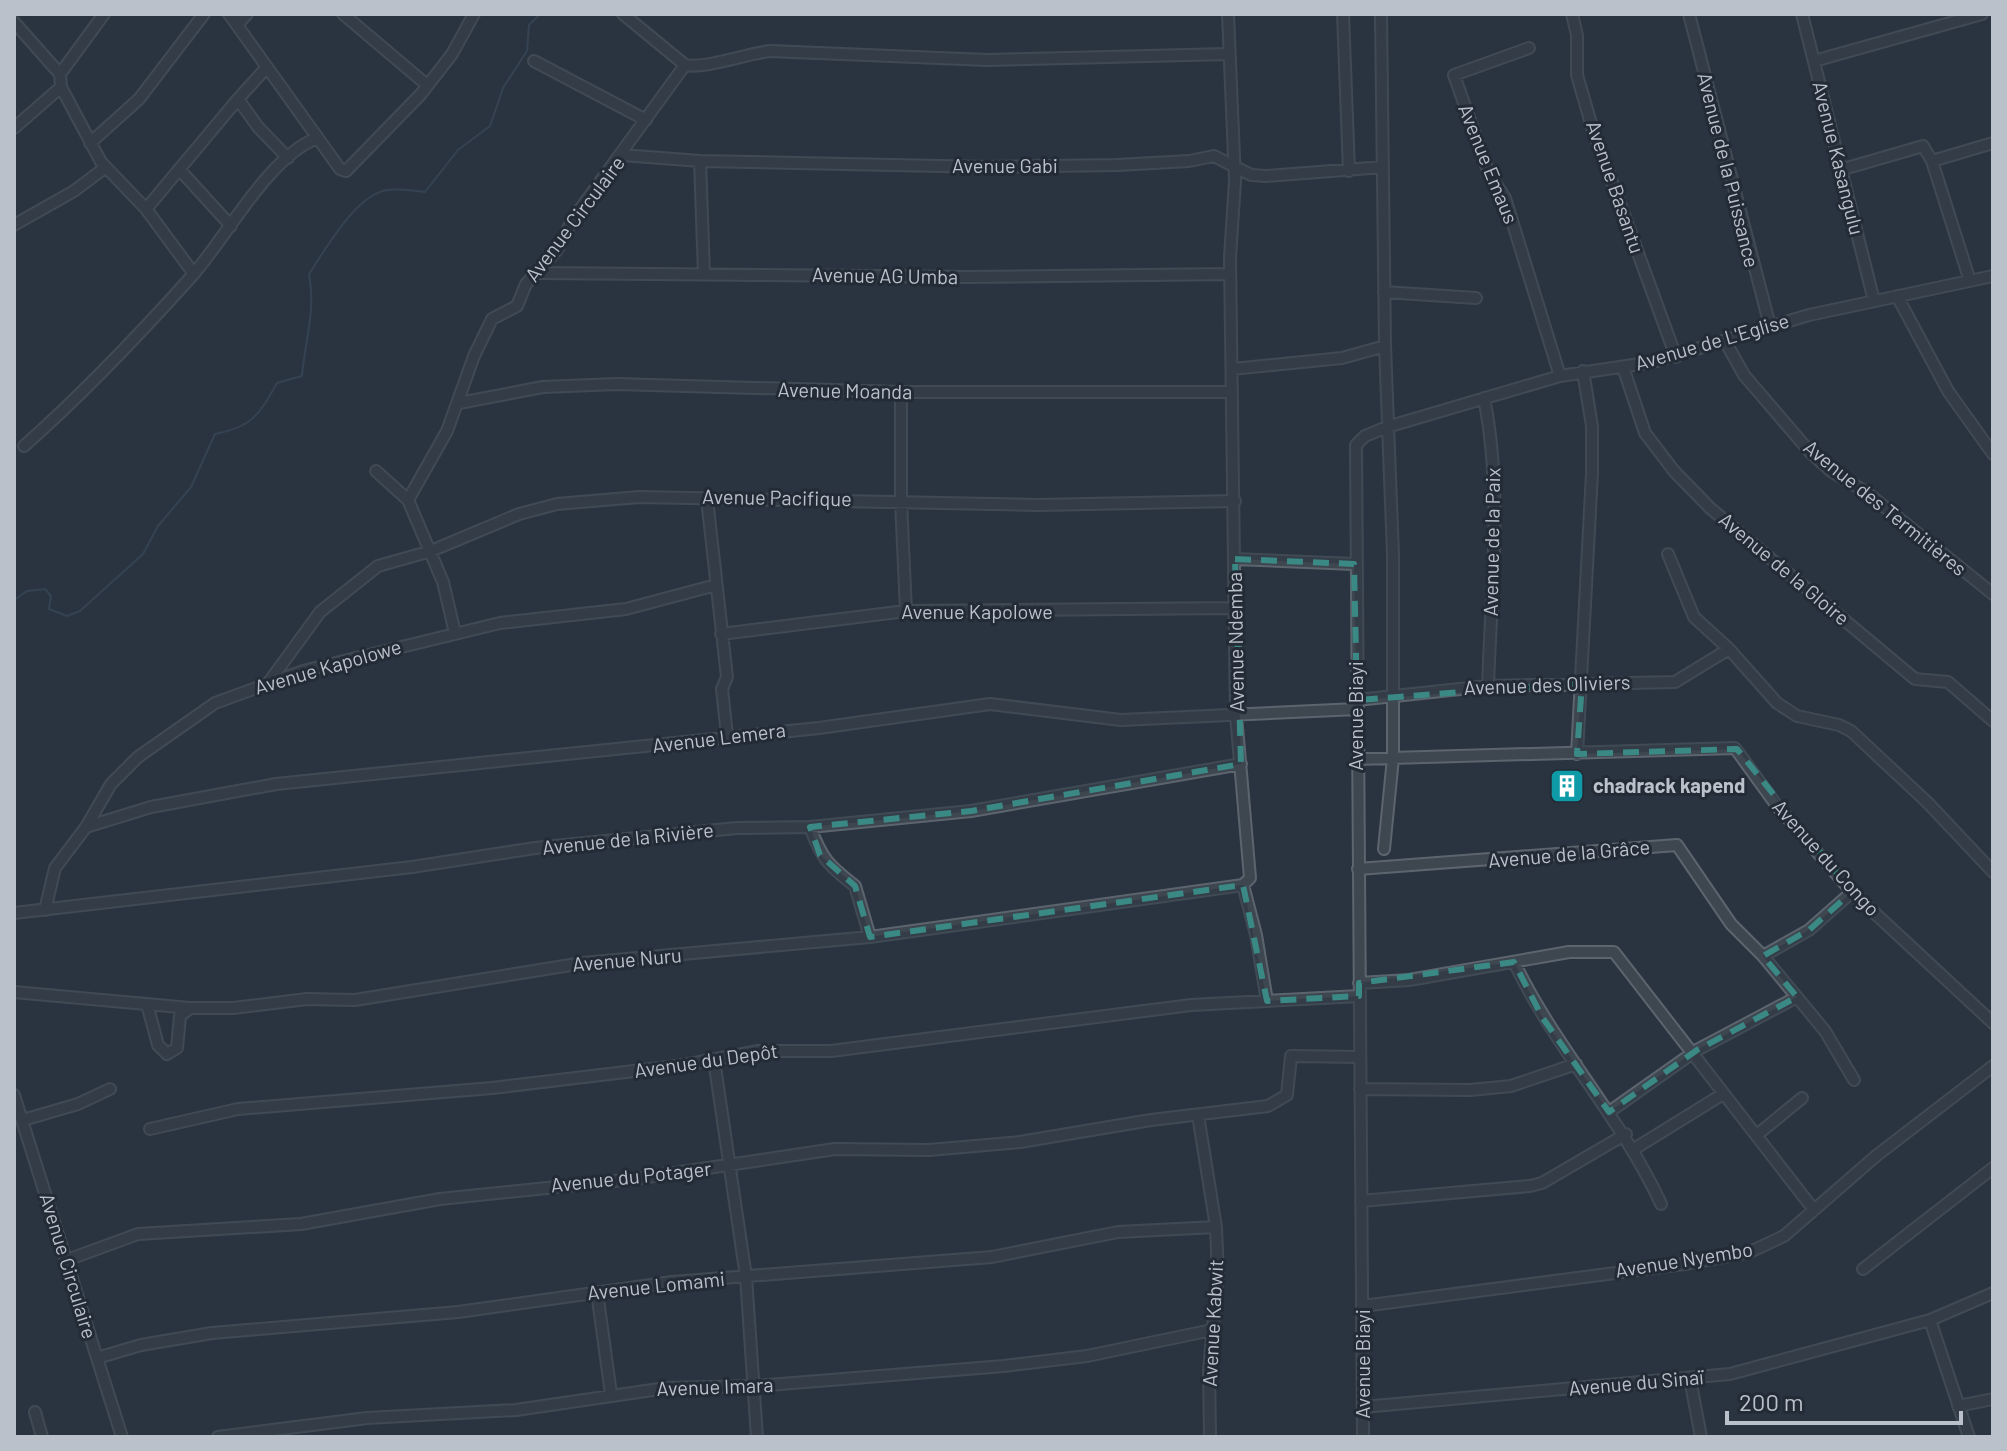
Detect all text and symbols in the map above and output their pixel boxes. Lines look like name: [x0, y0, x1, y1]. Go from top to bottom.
street label: Avenue de la Puissance: [1693, 70, 1765, 270]
street label: Avenue Kasangulu: [1808, 79, 1870, 237]
street label: Avenue Emaus: [1454, 100, 1524, 227]
street label: Avenue Basantu: [1582, 117, 1650, 256]
street label: Avenue Circulaire: [519, 151, 629, 286]
street label: Avenue Gabi: [952, 153, 1058, 177]
street label: Avenue AG Umba: [812, 262, 958, 288]
street label: Avenue de L'Eglise: [1632, 308, 1792, 375]
street label: Avenue Moanda: [777, 377, 913, 403]
street label: Avenue des Termitières: [1799, 434, 1972, 580]
street label: Avenue de la Paix: [1478, 467, 1504, 616]
street label: Avenue Pacifique: [702, 484, 852, 510]
street label: Avenue de la Gloire: [1715, 507, 1855, 630]
street label: Avenue Ndemba: [1222, 572, 1248, 712]
street label: Avenue Kapolowe: [901, 599, 1053, 623]
street label: Avenue Kapolowe: [252, 634, 404, 698]
street label: Avenue Biayi: [1343, 661, 1367, 771]
street label: Avenue des Oliviers: [1463, 669, 1631, 699]
street label: Avenue Lemera: [651, 717, 787, 757]
building icon: chadrack kapend: [1548, 767, 1586, 805]
place label: chadrack kapend: [1593, 773, 1745, 797]
street label: Avenue du Congo: [1768, 794, 1885, 921]
street label: Avenue de la Rivière: [541, 817, 715, 859]
street label: Avenue de la Grâce: [1487, 834, 1651, 872]
street label: Avenue Nuru: [571, 942, 683, 976]
street label: Avenue du Depôt: [632, 1038, 779, 1082]
street label: Avenue du Potager: [549, 1156, 713, 1196]
street label: Avenue Circulaire: [35, 1190, 102, 1341]
street label: Avenue Nyembo: [1613, 1236, 1754, 1282]
street label: Avenue Kabwit: [1197, 1259, 1227, 1387]
street label: Avenue Lomami: [586, 1266, 726, 1304]
street label: Avenue Biayi: [1350, 1309, 1374, 1419]
street label: Avenue du Sinaï: [1568, 1364, 1705, 1400]
street label: Avenue Imara: [656, 1372, 774, 1400]
scale bar: [1727, 1375, 1961, 1425]
text: 200 m: [1739, 1387, 1804, 1416]

